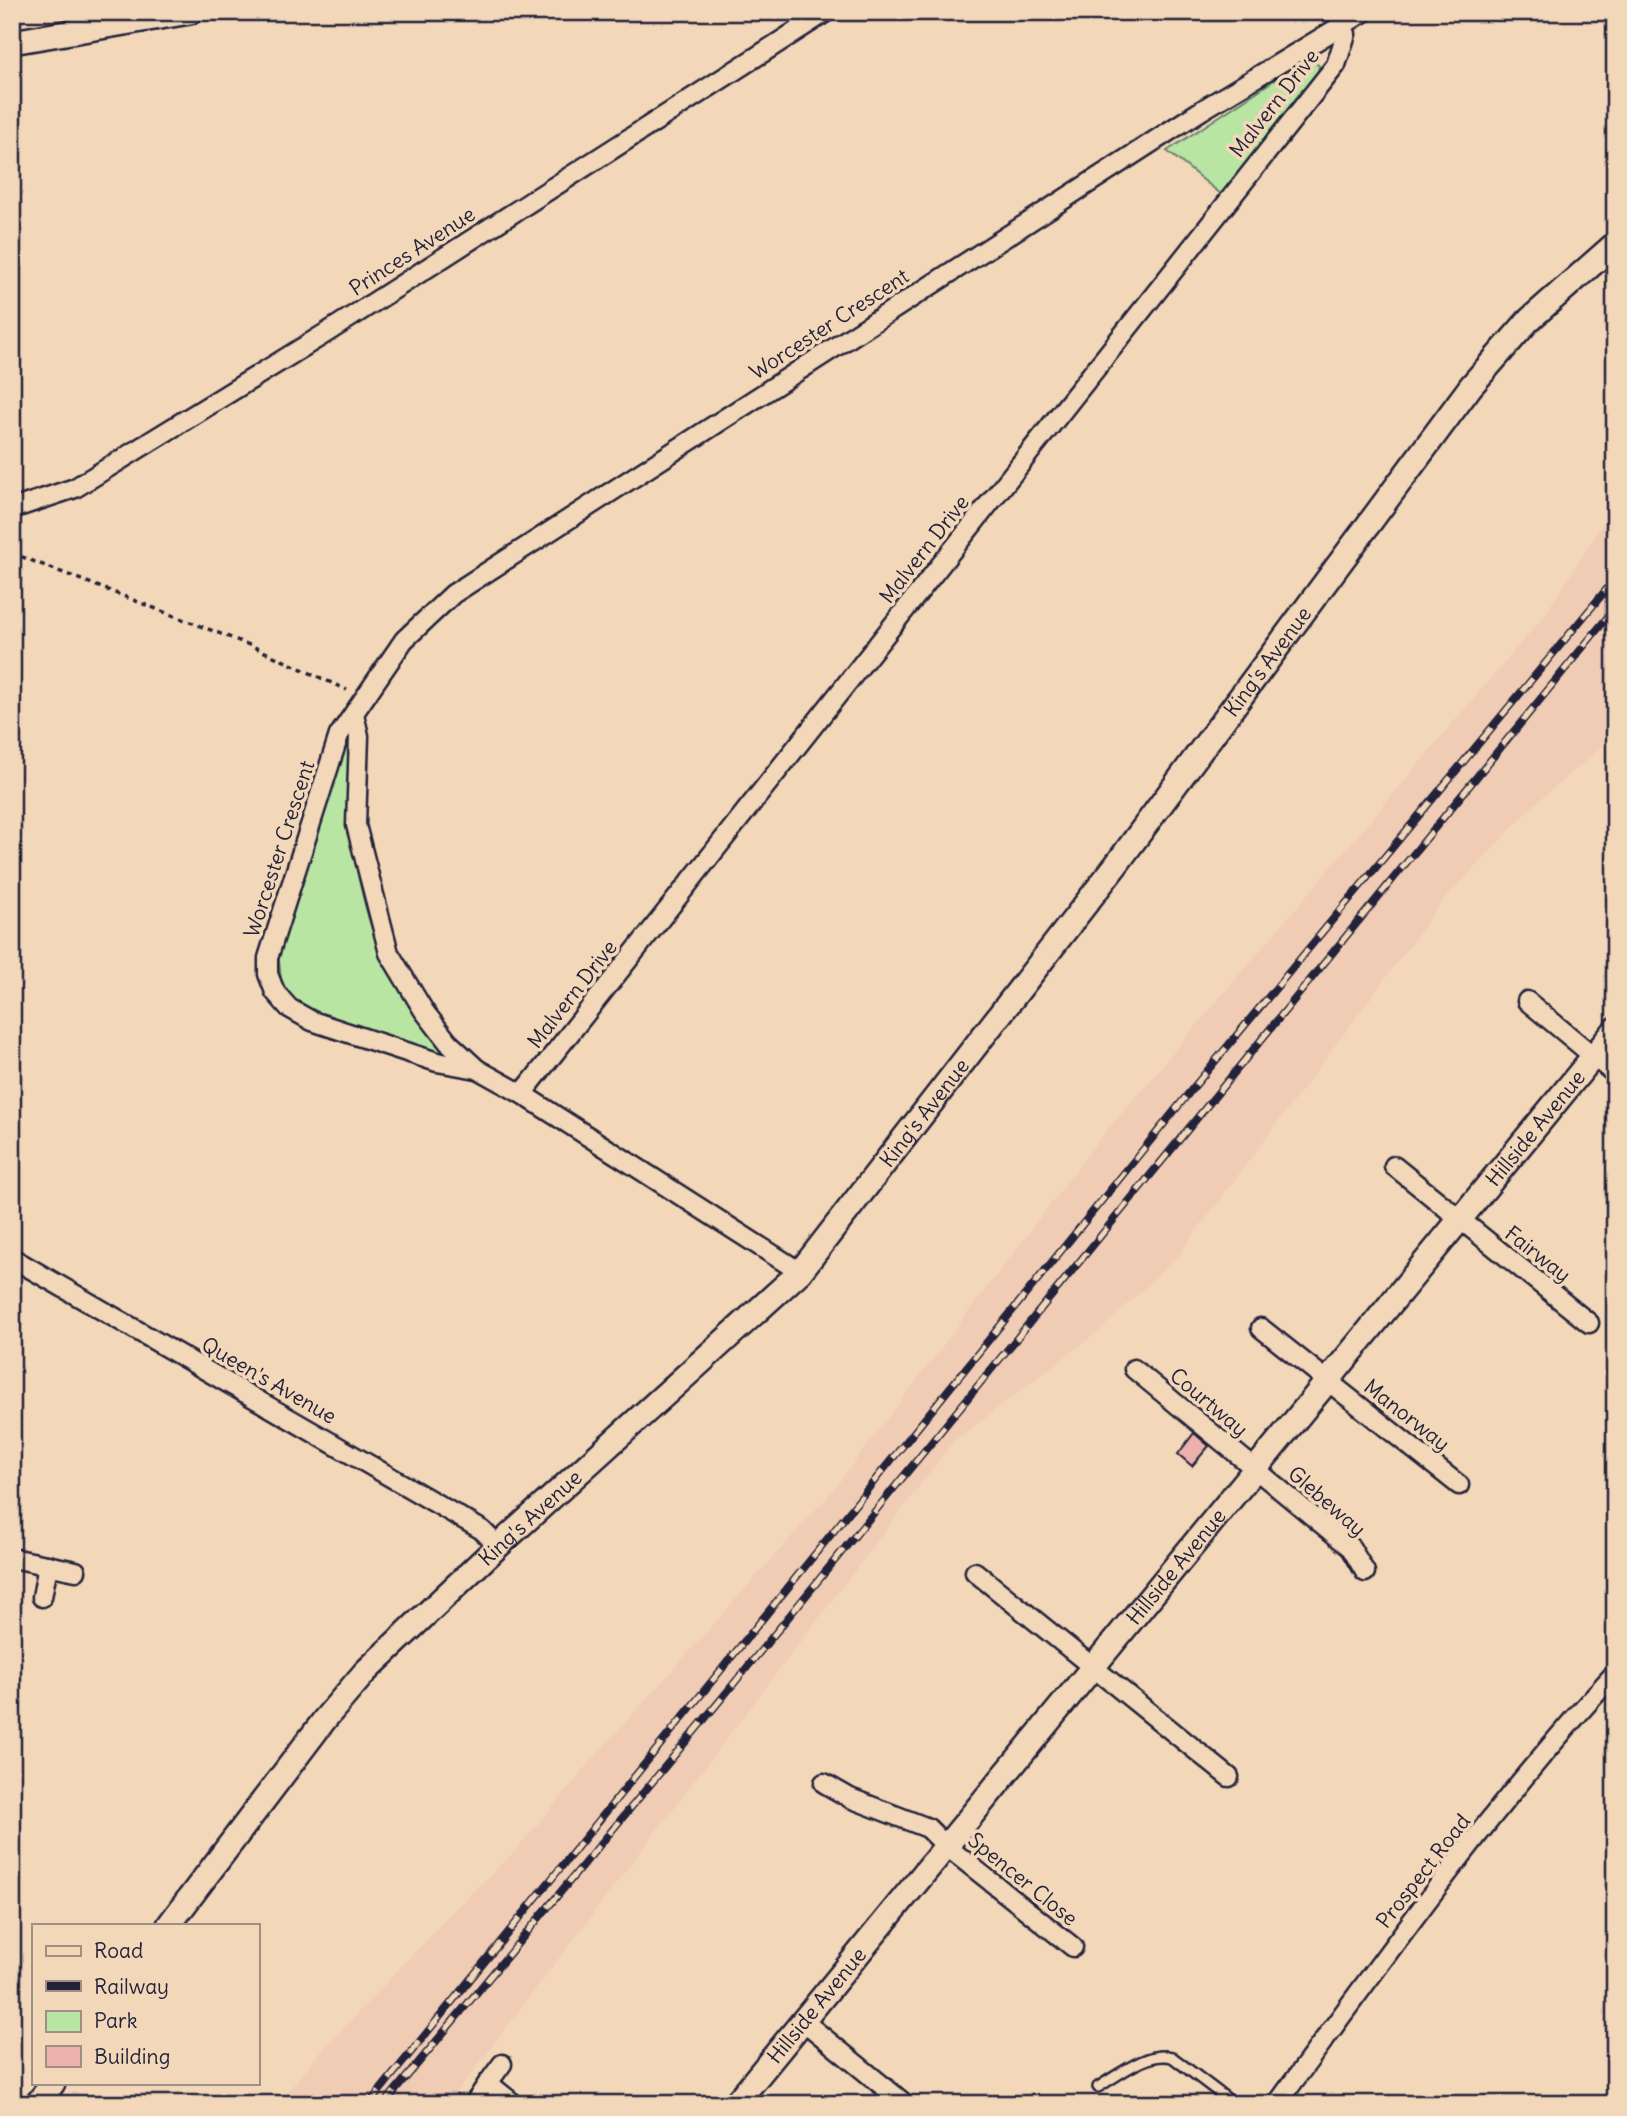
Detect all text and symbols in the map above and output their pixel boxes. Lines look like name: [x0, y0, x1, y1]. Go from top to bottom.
street label: Malvern Drive: [1223, 43, 1325, 163]
street label: Princes Avenue: [344, 200, 480, 302]
street label: Worcester Crescent: [744, 262, 914, 386]
street label: Malvern Drive: [873, 489, 975, 609]
street label: King's Avenue: [1217, 601, 1317, 722]
street label: Worcester Crescent: [238, 757, 320, 941]
street label: Malvern Drive: [521, 934, 623, 1054]
street label: King's Avenue: [873, 1053, 975, 1172]
street label: Hillside Avenue: [1479, 1064, 1590, 1192]
street label: Fairway: [1500, 1220, 1576, 1288]
street label: Queen's Avenue: [197, 1330, 341, 1430]
street label: Courtway: [1164, 1362, 1254, 1442]
street label: Manorway: [1359, 1373, 1455, 1457]
street label: Glebeway: [1283, 1460, 1371, 1542]
street label: King's Avenue: [472, 1463, 587, 1571]
street label: Hillside Avenue: [1120, 1503, 1231, 1630]
street label: Prospect Road: [1370, 1808, 1476, 1934]
street label: Spencer Close: [963, 1826, 1083, 1932]
legend: [32, 1924, 259, 2084]
text: Road: [94, 1937, 143, 1964]
street label: Hillside Avenue: [761, 1941, 872, 2069]
text: Railway: [94, 1973, 169, 2000]
text: Park: [94, 2007, 137, 2034]
text: Building: [94, 2043, 170, 2070]

